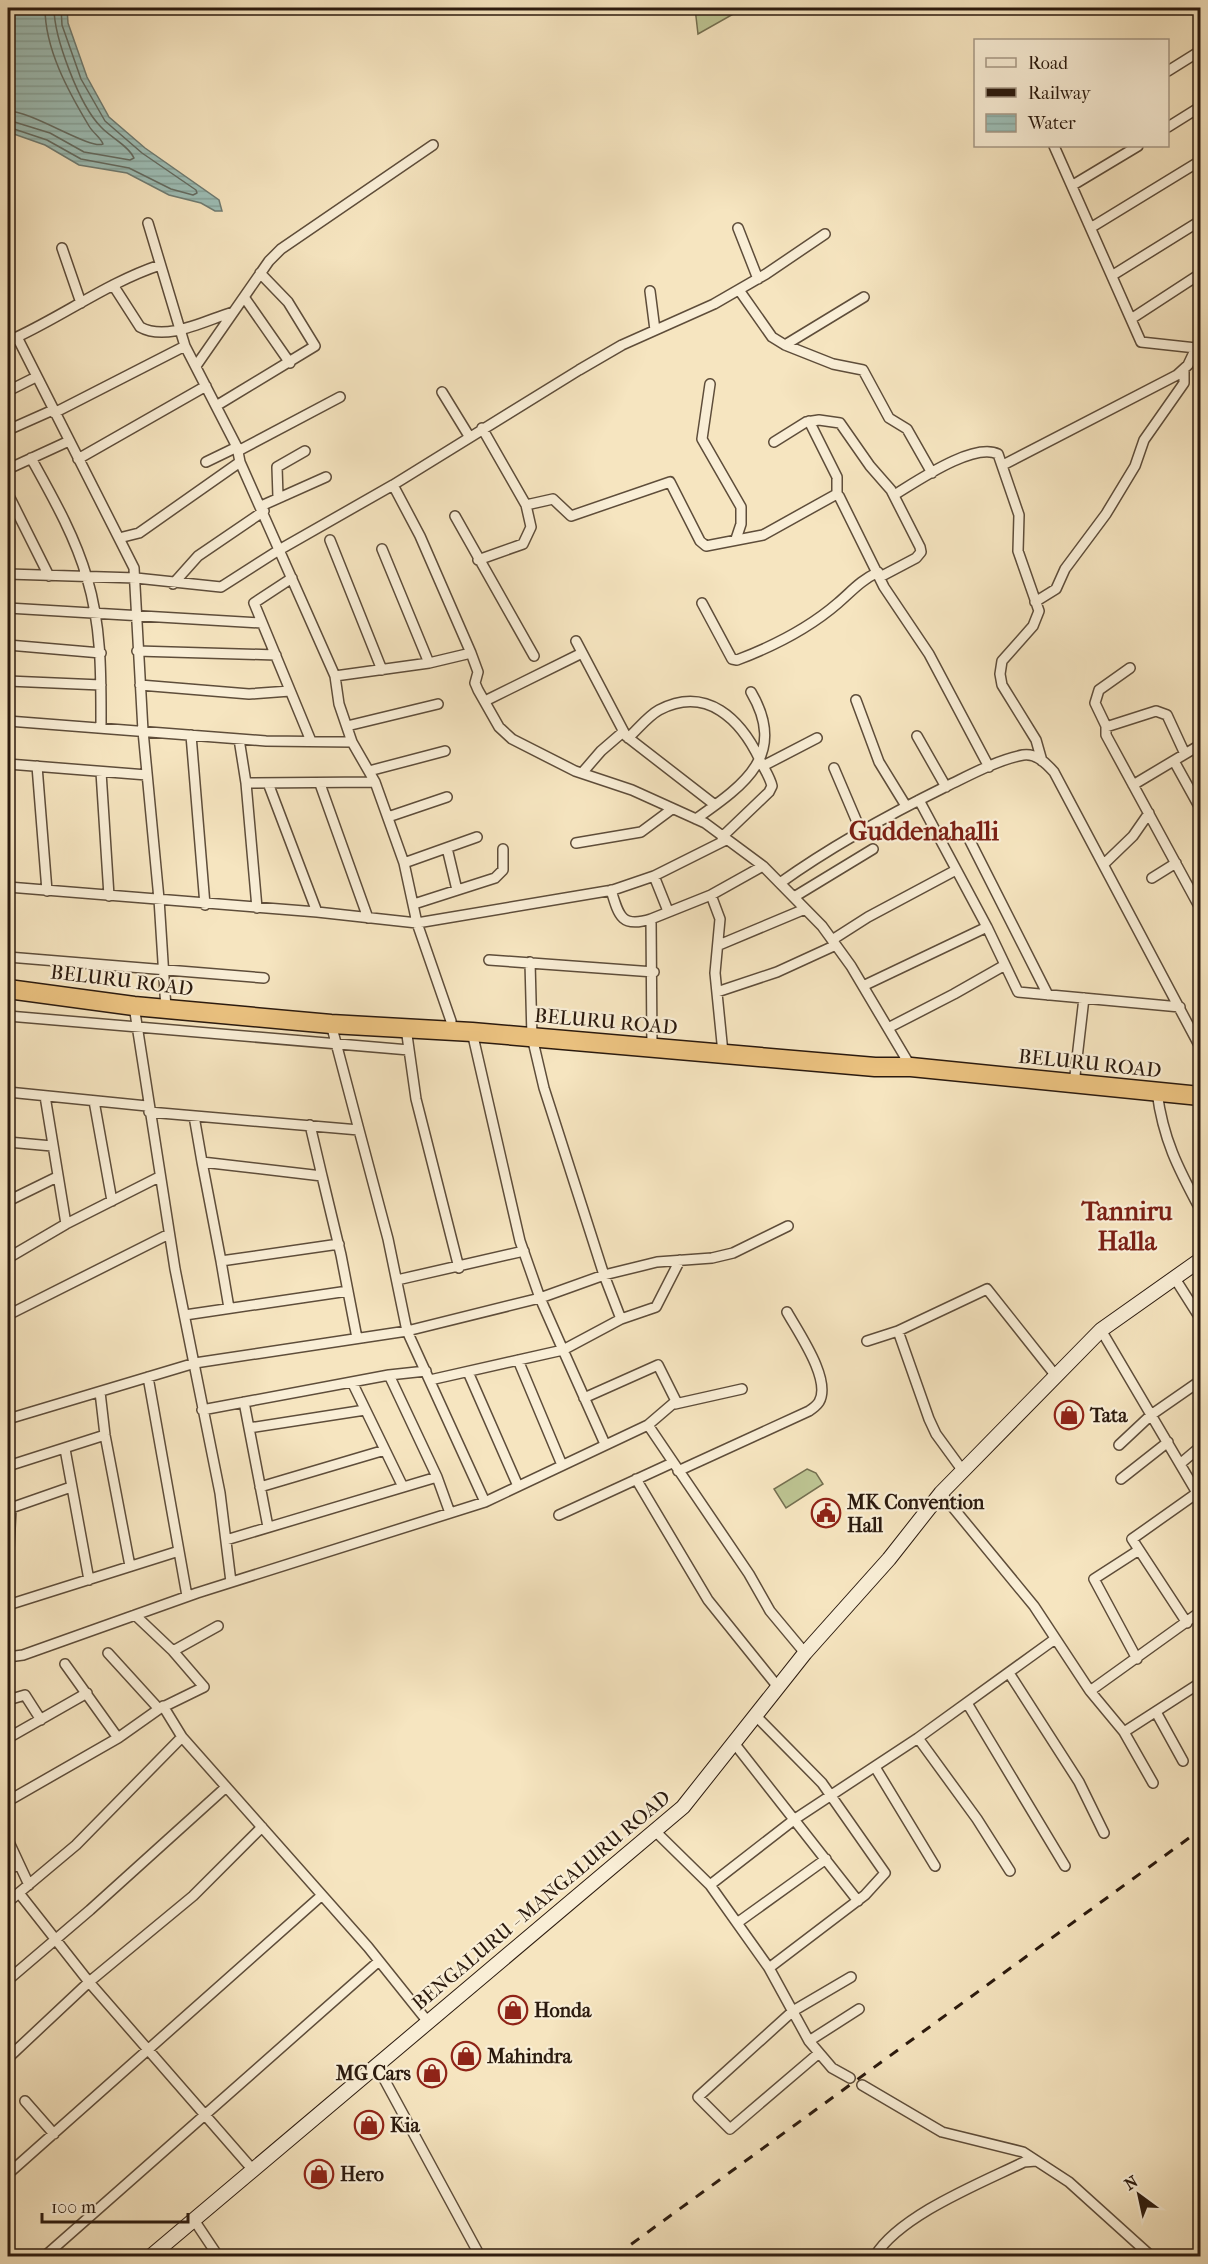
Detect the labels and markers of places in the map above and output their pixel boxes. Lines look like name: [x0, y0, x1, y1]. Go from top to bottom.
shop icon: Tata: [1053, 1399, 1085, 1431]
place label: Tata: [1089, 1404, 1128, 1427]
place label: MK Convention Hall: [846, 1491, 985, 1537]
public building icon: MK Convention Hall: [810, 1497, 842, 1529]
shop icon: Honda: [497, 1994, 529, 2026]
place label: Honda: [534, 1999, 592, 2022]
shop icon: Mahindra: [450, 2040, 482, 2072]
place label: Mahindra: [486, 2045, 573, 2068]
shop icon: MG Cars: [416, 2057, 448, 2089]
place label: MG Cars: [335, 2062, 412, 2085]
shop icon: Kia: [353, 2109, 385, 2141]
place label: Kia: [390, 2114, 420, 2137]
shop icon: Hero: [303, 2158, 335, 2190]
place label: Hero: [340, 2163, 384, 2186]

